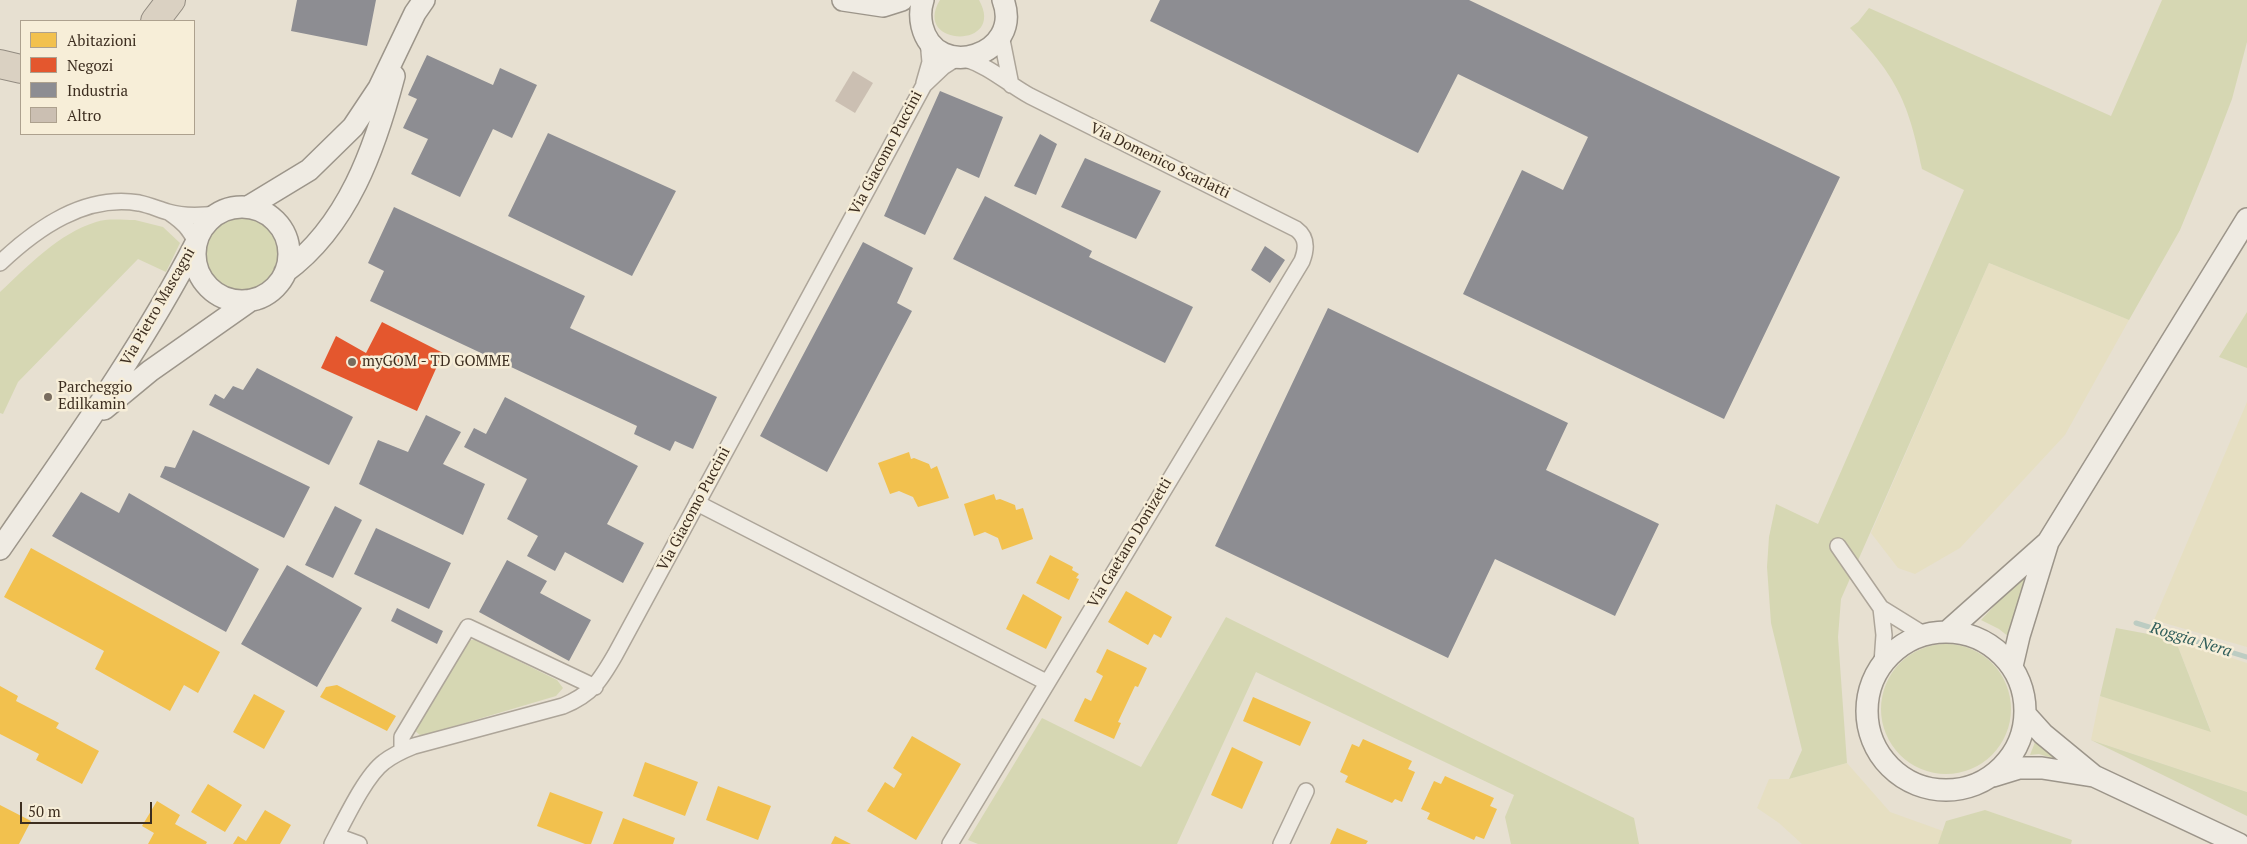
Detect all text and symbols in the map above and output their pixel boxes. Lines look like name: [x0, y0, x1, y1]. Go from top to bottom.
legend: [20, 20, 195, 135]
text: Abitazioni: [67, 30, 137, 50]
text: Negozi: [67, 55, 113, 75]
text: Industria: [67, 80, 128, 100]
street label: Via Giacomo Puccini: [846, 88, 926, 218]
text: Altro: [67, 105, 101, 125]
street label: Via Domenico Scarlatti: [1087, 119, 1233, 203]
street label: Via Pietro Mascagni: [117, 245, 199, 369]
place label: myGOM - TD GOMME: [362, 353, 510, 371]
marker: myGOM - TD GOMME: [346, 356, 358, 368]
place label: Parcheggio Edilkamin: [58, 379, 132, 414]
marker: Parcheggio Edilkamin: [42, 391, 54, 403]
street label: Via Giacomo Puccini: [654, 444, 734, 574]
street label: Via Gaetano Donizetti: [1084, 475, 1176, 611]
water label: Roggia Nera: [2148, 618, 2234, 662]
scale bar: [22, 792, 155, 824]
text: 50 m: [28, 801, 61, 821]

